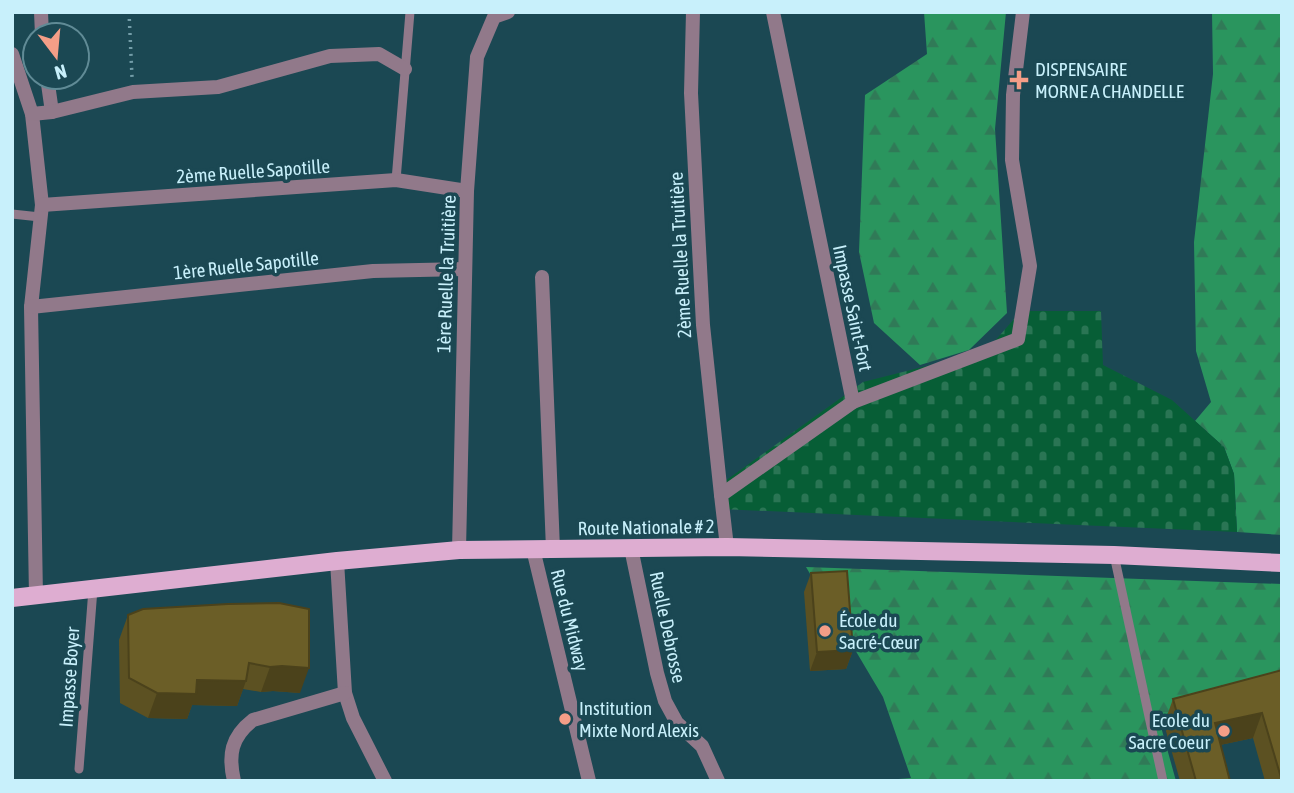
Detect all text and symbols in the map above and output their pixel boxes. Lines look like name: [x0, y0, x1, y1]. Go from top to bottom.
north arrow: [21, 21, 91, 91]
place label: DISPENSAIRE MORNE A CHANDELLE: [1035, 58, 1184, 102]
text: N: [52, 60, 69, 84]
marker: DISPENSAIRE MORNE A CHANDELLE: [1009, 70, 1029, 90]
street label: 2ème Ruelle Sapotille: [175, 155, 331, 187]
street label: 2ème Ruelle la Truitière: [665, 171, 695, 339]
street label: 1ère Ruelle la Truitière: [432, 195, 460, 353]
street label: Impasse Saint-Fort: [829, 243, 877, 373]
street label: 1ère Ruelle Sapotille: [172, 246, 320, 284]
street label: Route Nationale # 2: [577, 515, 715, 539]
street label: Rue du Midway: [547, 567, 593, 674]
street label: Ruelle Debrosse: [645, 569, 691, 685]
place label: École du Sacré-Cœur: [839, 609, 919, 653]
marker: École du Sacré-Cœur: [817, 623, 833, 639]
street label: Impasse Boyer: [55, 626, 84, 728]
place label: Institution Mixte Nord Alexis: [579, 697, 699, 741]
place label: Ecole du Sacre Coeur: [1128, 709, 1210, 753]
marker: Institution Mixte Nord Alexis: [557, 711, 573, 727]
marker: Ecole du Sacre Coeur: [1216, 723, 1232, 739]

